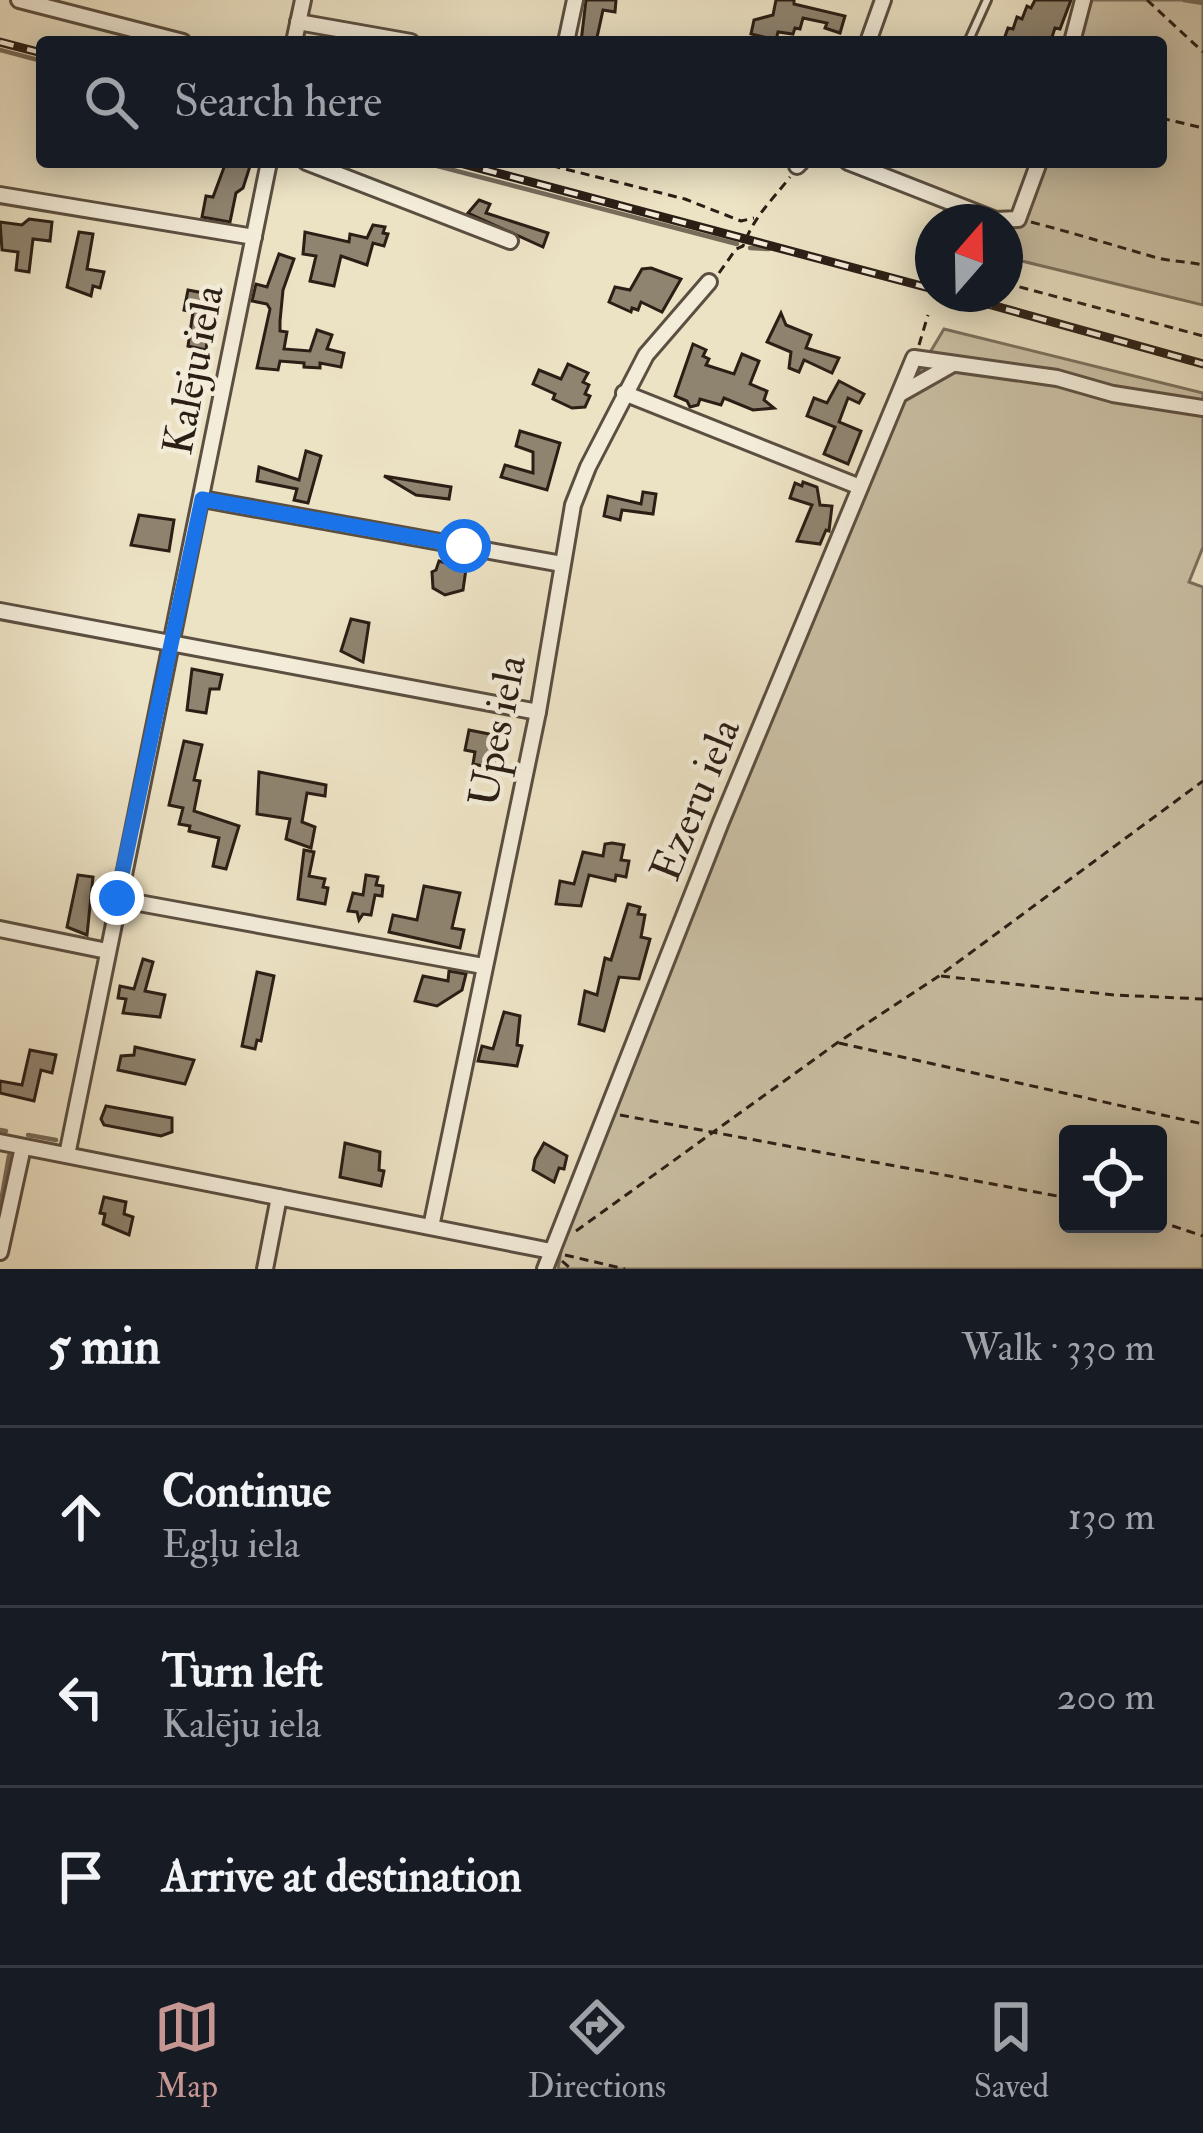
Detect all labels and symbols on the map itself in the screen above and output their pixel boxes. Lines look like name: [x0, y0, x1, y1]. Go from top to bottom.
north arrow: [915, 204, 1023, 312]
street label: Kalēju iela: [152, 280, 236, 459]
route start: [437, 519, 491, 573]
street label: Upes iela: [458, 650, 538, 811]
street label: Ezeru iela: [640, 710, 752, 889]
route end: [90, 871, 144, 925]

